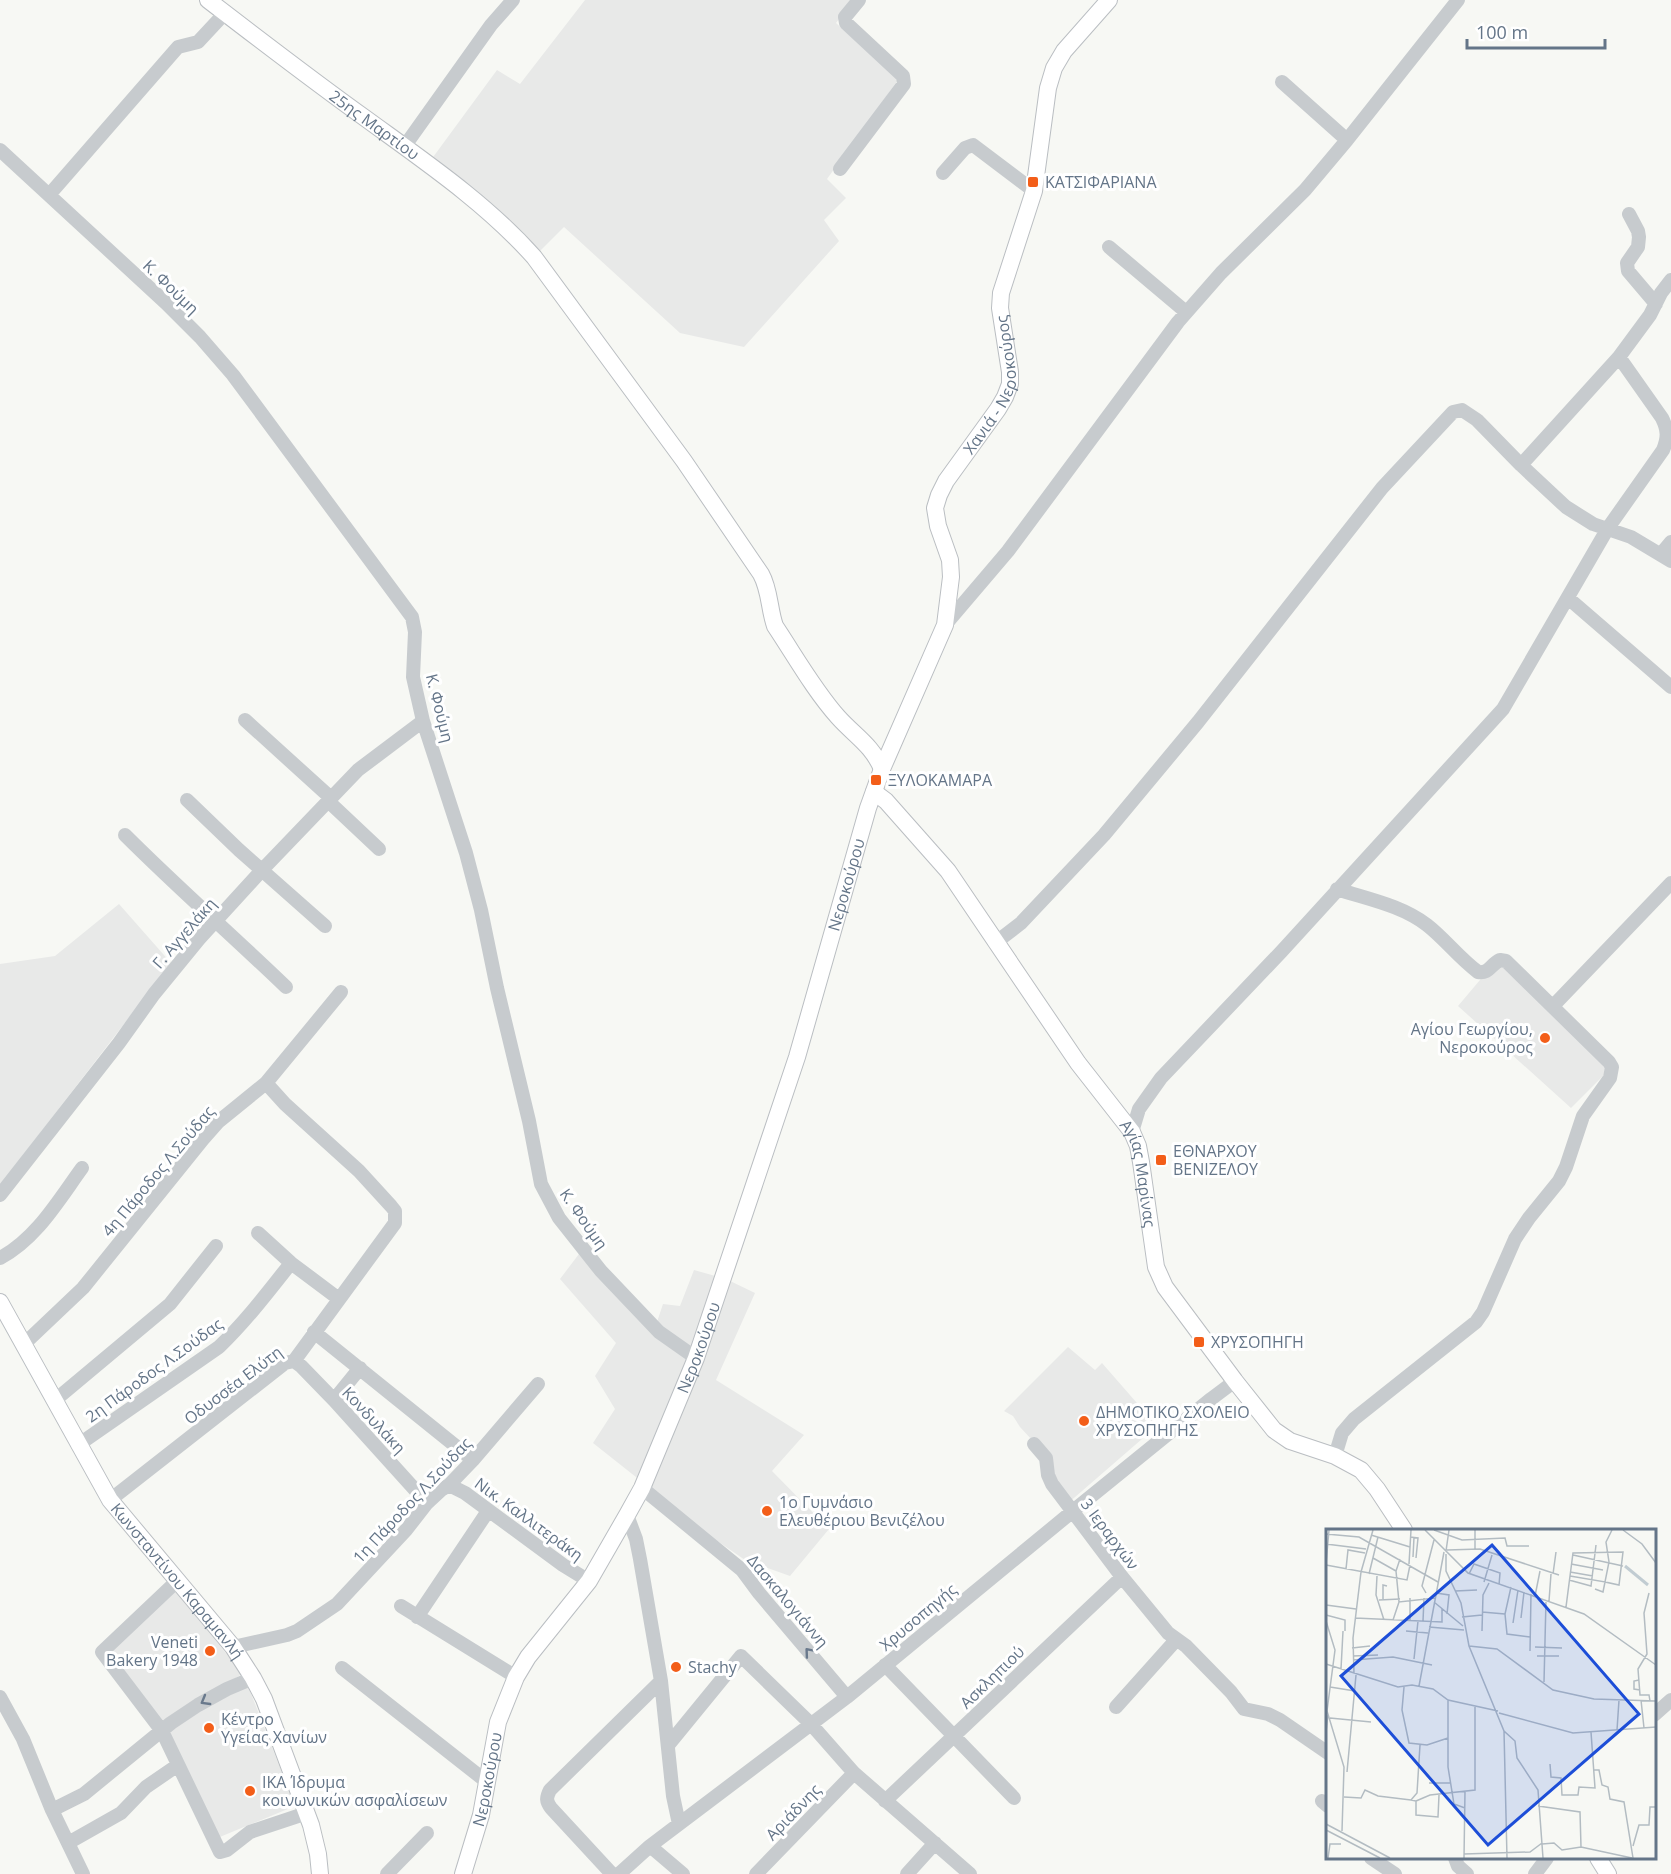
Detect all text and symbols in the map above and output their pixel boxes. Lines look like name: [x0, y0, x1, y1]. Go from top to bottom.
scale bar: [1467, 12, 1605, 50]
text: 100 m: [1476, 20, 1528, 44]
street label: 25ης Μαρτίου: [325, 85, 424, 165]
place label: ΚΑΤΣΙΦΑΡΙΑΝΑ: [1045, 171, 1157, 193]
marker: ΚΑΤΣΙΦΑΡΙΑΝΑ: [1026, 175, 1040, 189]
street label: Κ. Φούμη: [138, 255, 204, 319]
street label: Χανιά - Νεροκούρος: [958, 314, 1022, 459]
street label: Κ. Φούμη: [421, 671, 459, 745]
place label: ΞΥΛΟΚΑΜΑΡΑ: [888, 769, 993, 791]
marker: ΞΥΛΟΚΑΜΑΡΑ: [869, 773, 883, 787]
street label: Νεροκούρου: [822, 836, 870, 934]
street label: Γ. Αγγελάκη: [147, 893, 221, 973]
place label: Αγίου Γεωργίου, Νεροκούρος: [1411, 1018, 1533, 1058]
marker: Αγίου Γεωργίου, Νεροκούρος: [1538, 1031, 1552, 1045]
street label: 4η Πάροδος Λ.Σούδας: [97, 1101, 219, 1241]
street label: Αγίας Μαρίνας: [1115, 1115, 1161, 1229]
place label: ΕΘΝΑΡΧΟΥ ΒΕΝΙΖΕΛΟΥ: [1173, 1140, 1258, 1180]
marker: ΕΘΝΑΡΧΟΥ ΒΕΝΙΖΕΛΟΥ: [1154, 1153, 1168, 1167]
street label: Κ. Φούμη: [555, 1184, 613, 1254]
street label: Νεροκούρου: [672, 1299, 725, 1397]
street label: 2η Πάροδος Λ.Σούδας: [81, 1313, 227, 1427]
place label: ΧΡΥΣΟΠΗΓΗ: [1211, 1331, 1304, 1353]
marker: ΧΡΥΣΟΠΗΓΗ: [1192, 1335, 1206, 1349]
street label: Οδυσσέα Ελύτη: [179, 1341, 287, 1429]
street label: Κονδυλάκη: [337, 1382, 411, 1458]
place label: ΔΗΜΟΤΙΚΟ ΣΧΟΛΕΙΟ ΧΡΥΣΟΠΗΓΗΣ: [1096, 1401, 1250, 1441]
marker: ΔΗΜΟΤΙΚΟ ΣΧΟΛΕΙΟ ΧΡΥΣΟΠΗΓΗΣ: [1077, 1414, 1091, 1428]
street label: 1η Πάροδος Λ.Σούδας: [348, 1432, 476, 1568]
street label: Νικ. Καλλιτεράκη: [470, 1472, 588, 1566]
place label: 1ο Γυμνάσιο Ελευθέριου Βενιζέλου: [779, 1491, 945, 1531]
street label: 3 Ιεραρχών: [1076, 1494, 1144, 1575]
street label: Κωνσταντίνου Καραμανλή: [106, 1498, 249, 1664]
marker: 1ο Γυμνάσιο Ελευθέριου Βενιζέλου: [760, 1504, 774, 1518]
inset map: [1326, 1529, 1656, 1859]
street label: Δασκαλογιάννη: [742, 1550, 834, 1652]
street label: Χρυσοπηγής: [875, 1578, 961, 1656]
place label: Veneti Bakery 1948: [106, 1631, 198, 1671]
street label: Ασκληπιού: [955, 1641, 1029, 1713]
marker: Veneti Bakery 1948: [203, 1644, 217, 1658]
one-way arrow: [805, 1648, 816, 1659]
place label: Stachy: [688, 1656, 738, 1678]
marker: Stachy: [669, 1660, 683, 1674]
one-way arrow: [201, 1694, 211, 1705]
place label: Κέντρο Υγείας Χανίων: [221, 1708, 327, 1748]
marker: Κέντρο Υγείας Χανίων: [202, 1721, 216, 1735]
street label: Νεροκούρου: [467, 1730, 507, 1829]
place label: ΙΚΑ Ίδρυμα κοινωνικών ασφαλίσεων: [262, 1771, 448, 1811]
street label: Αριάδνης: [761, 1779, 826, 1845]
marker: ΙΚΑ Ίδρυμα κοινωνικών ασφαλίσεων: [243, 1784, 257, 1798]

